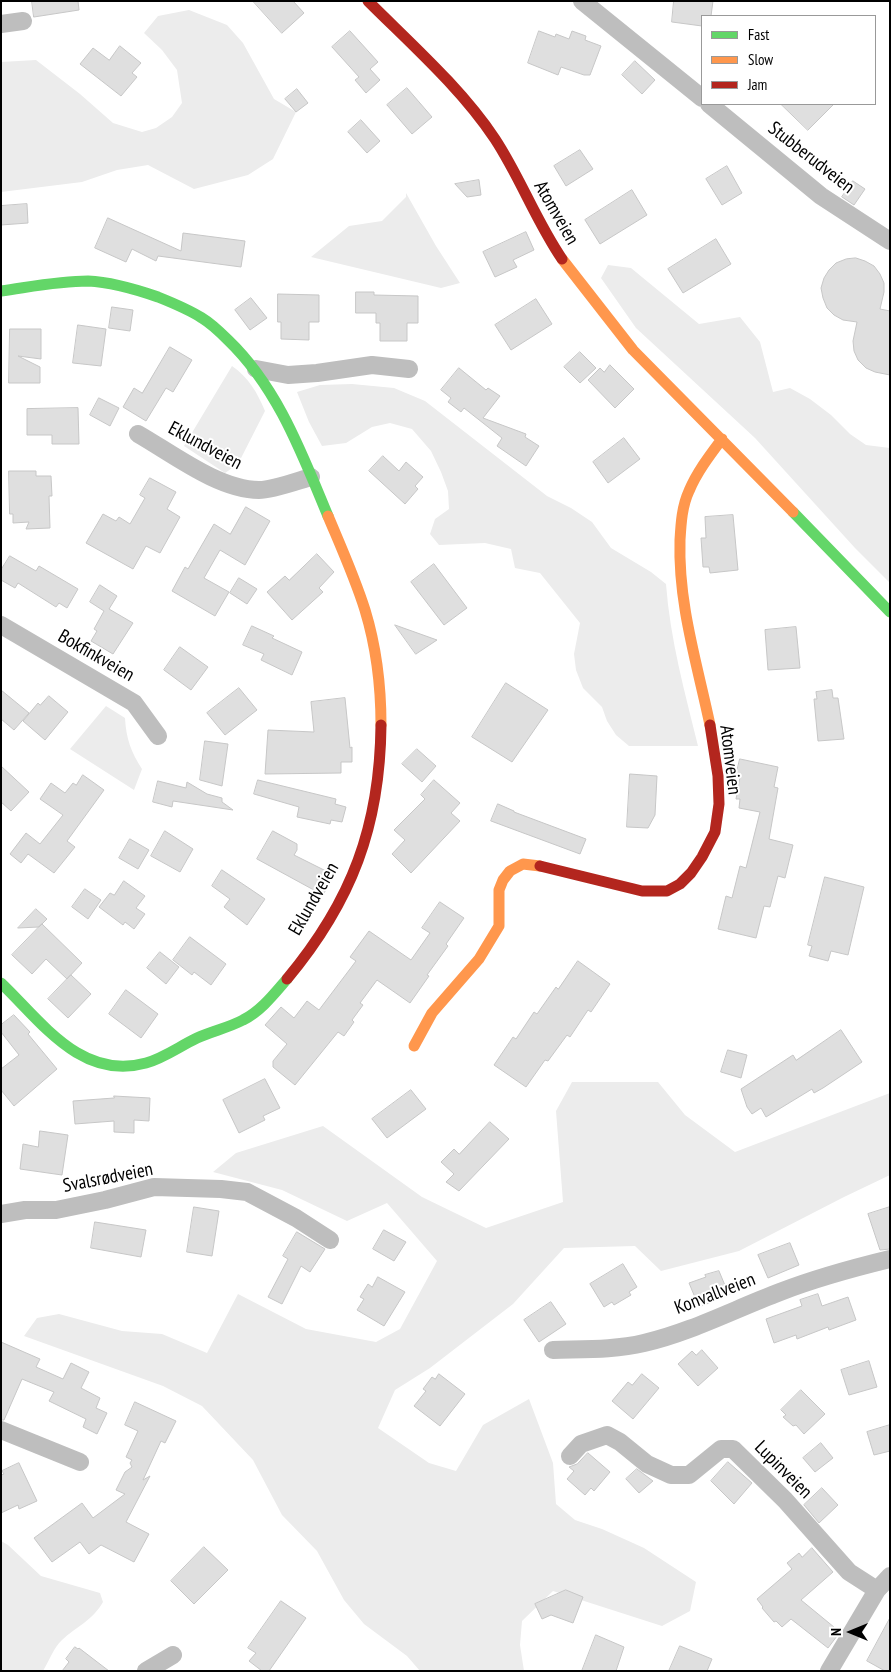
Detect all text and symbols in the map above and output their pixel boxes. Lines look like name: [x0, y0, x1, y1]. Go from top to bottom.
legend: [701, 15, 876, 105]
text: Fast: [748, 25, 769, 44]
text: Slow: [748, 50, 773, 69]
text: Jam: [748, 75, 767, 94]
street label: Stubberudveien: [763, 117, 859, 199]
street label: Atomveien: [529, 177, 583, 249]
street label: Eklundveien: [164, 417, 246, 475]
street label: Bokfinkveien: [54, 625, 138, 687]
street label: Atomveien: [714, 724, 746, 796]
street label: Eklundveien: [284, 859, 344, 939]
street label: Svalsrødveien: [61, 1158, 155, 1198]
street label: Konvallveien: [671, 1268, 759, 1320]
street label: Lupinveien: [749, 1436, 817, 1504]
north arrow: [826, 1607, 876, 1657]
text: N: [827, 1628, 845, 1636]

